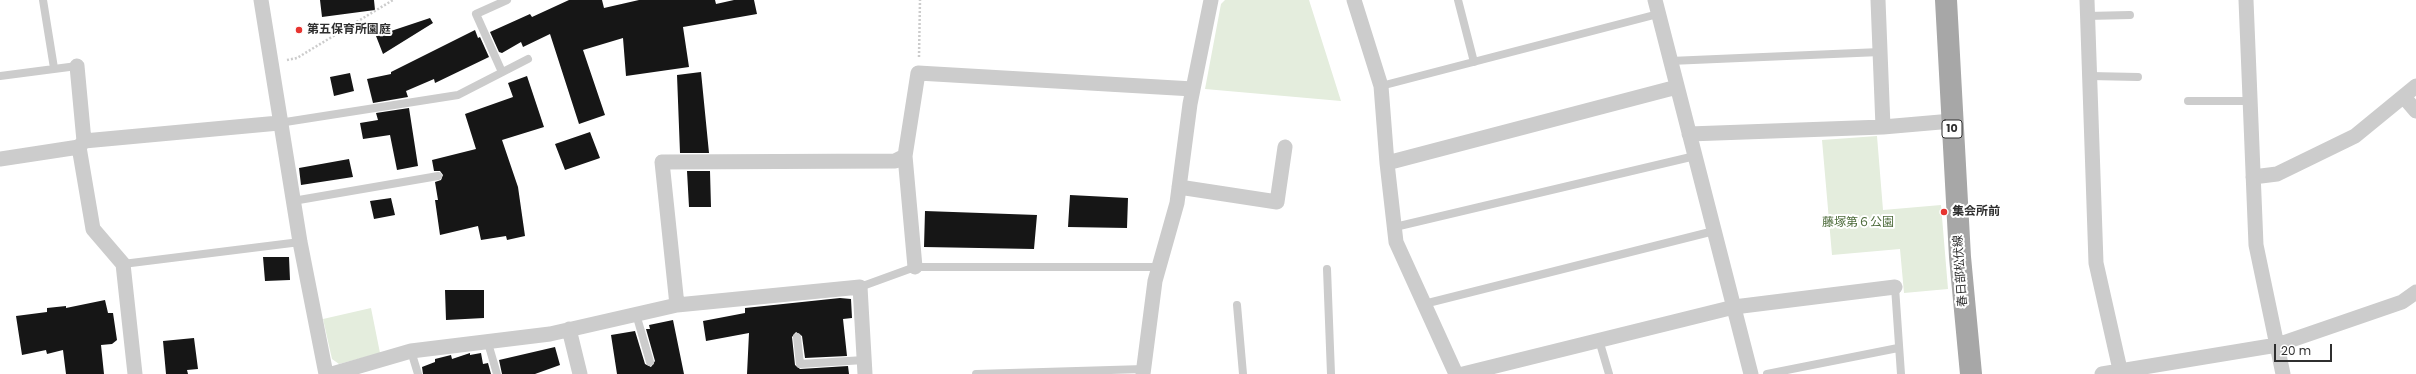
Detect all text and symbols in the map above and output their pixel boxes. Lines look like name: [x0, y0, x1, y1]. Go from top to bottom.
place label: 第五保育所園庭: [307, 23, 391, 37]
marker: 第五保育所園庭: [294, 25, 304, 35]
road number: 10: [1942, 120, 1962, 138]
place label: 集会所前: [1952, 205, 2000, 219]
marker: 集会所前: [1939, 207, 1949, 217]
park label: 藤塚第６公園: [1822, 216, 1894, 230]
street label: 春日部松伏線: [1951, 235, 1971, 307]
scale bar: [2276, 336, 2334, 362]
text: 20 m: [2281, 342, 2311, 359]

